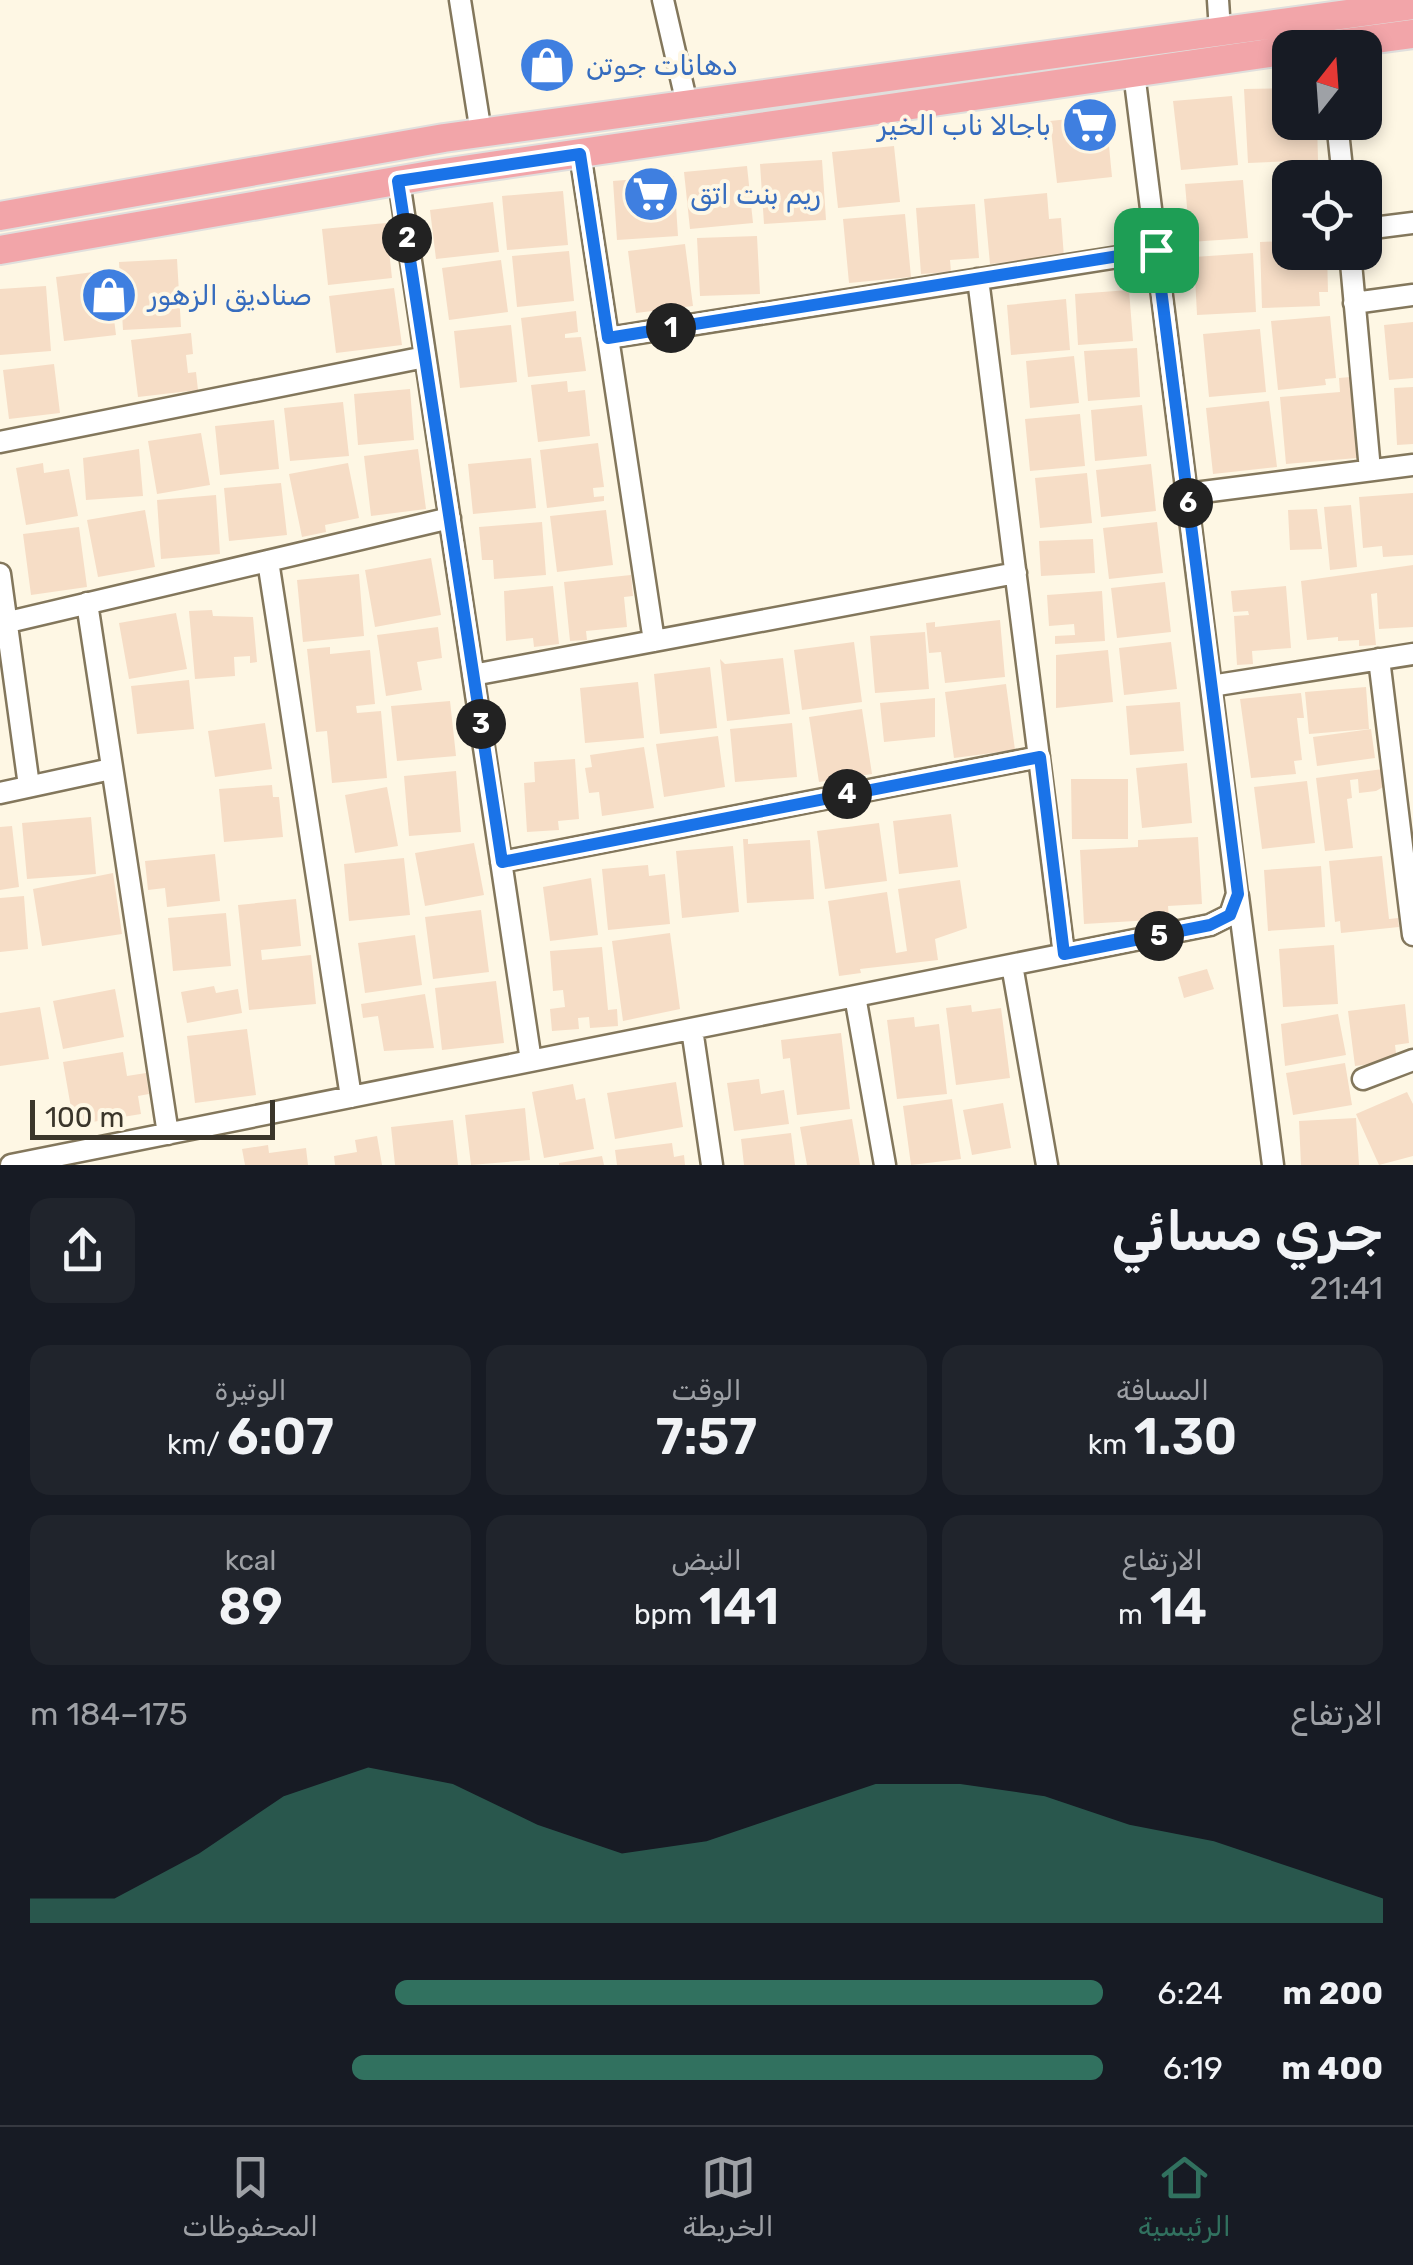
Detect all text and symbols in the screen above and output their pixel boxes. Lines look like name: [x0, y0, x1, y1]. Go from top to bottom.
north arrow: [1272, 30, 1382, 140]
map controls: [1272, 30, 1382, 270]
shop icon: دهانات جوتن: [517, 35, 577, 95]
place label: دهانات جوتن: [586, 49, 738, 82]
supermarket icon: باجالا ناب الخير: [1060, 95, 1120, 155]
place label: باجالا ناب الخير: [876, 109, 1051, 142]
button: locate: [1272, 160, 1382, 270]
supermarket icon: ريم بنت اتق: [621, 164, 681, 224]
place label: ريم بنت اتق: [690, 178, 821, 213]
pin: [1114, 208, 1199, 293]
pin: 2: [382, 213, 432, 263]
text: 2: [398, 221, 416, 254]
icon: arrive: [1129, 223, 1184, 278]
shop icon: صناديق الزهور: [79, 265, 139, 325]
place label: صناديق الزهور: [146, 279, 312, 312]
pin: 1: [646, 303, 696, 353]
text: 1: [664, 311, 678, 344]
pin: 6: [1163, 478, 1213, 528]
text: 6: [1179, 486, 1197, 519]
pin: 3: [456, 699, 506, 749]
text: 3: [472, 707, 490, 740]
pin: 4: [822, 769, 872, 819]
text: 4: [837, 777, 857, 810]
pin: 5: [1134, 911, 1184, 961]
text: 5: [1150, 919, 1168, 952]
scale bar: [30, 1095, 275, 1140]
text: 100 m: [45, 1101, 124, 1134]
button: share: [30, 1198, 135, 1303]
text: جري مسائي: [1112, 1199, 1383, 1264]
text: 21:41: [1309, 1269, 1383, 1307]
text: الوتيرة: [214, 1374, 287, 1407]
text: الوقت: [671, 1374, 742, 1407]
text: المسافة: [1116, 1374, 1209, 1407]
text: 6:07: [227, 1407, 334, 1467]
text: 7:57: [656, 1407, 757, 1467]
text: 1.30: [1134, 1407, 1237, 1467]
text: /km: [167, 1428, 227, 1461]
text: km: [1088, 1428, 1134, 1461]
text: kcal: [225, 1544, 276, 1577]
text: النبض: [671, 1544, 742, 1577]
text: الارتفاع: [1122, 1544, 1203, 1577]
text: 89: [218, 1577, 283, 1637]
text: 141: [699, 1577, 779, 1637]
text: 14: [1150, 1577, 1207, 1637]
text: bpm: [634, 1598, 699, 1631]
text: m: [1118, 1598, 1150, 1631]
text: 175–184 m: [30, 1695, 188, 1733]
text: الارتفاع: [1291, 1695, 1383, 1733]
text: 6:24: [1157, 1974, 1223, 2012]
text: 200 m: [1283, 1974, 1383, 2012]
text: 6:19: [1163, 2049, 1223, 2087]
text: 400 m: [1281, 2049, 1383, 2087]
tab: المحفوظات: [182, 2150, 318, 2243]
tab: الخريطة: [682, 2150, 774, 2243]
tab: الرئيسية: [1138, 2150, 1231, 2243]

